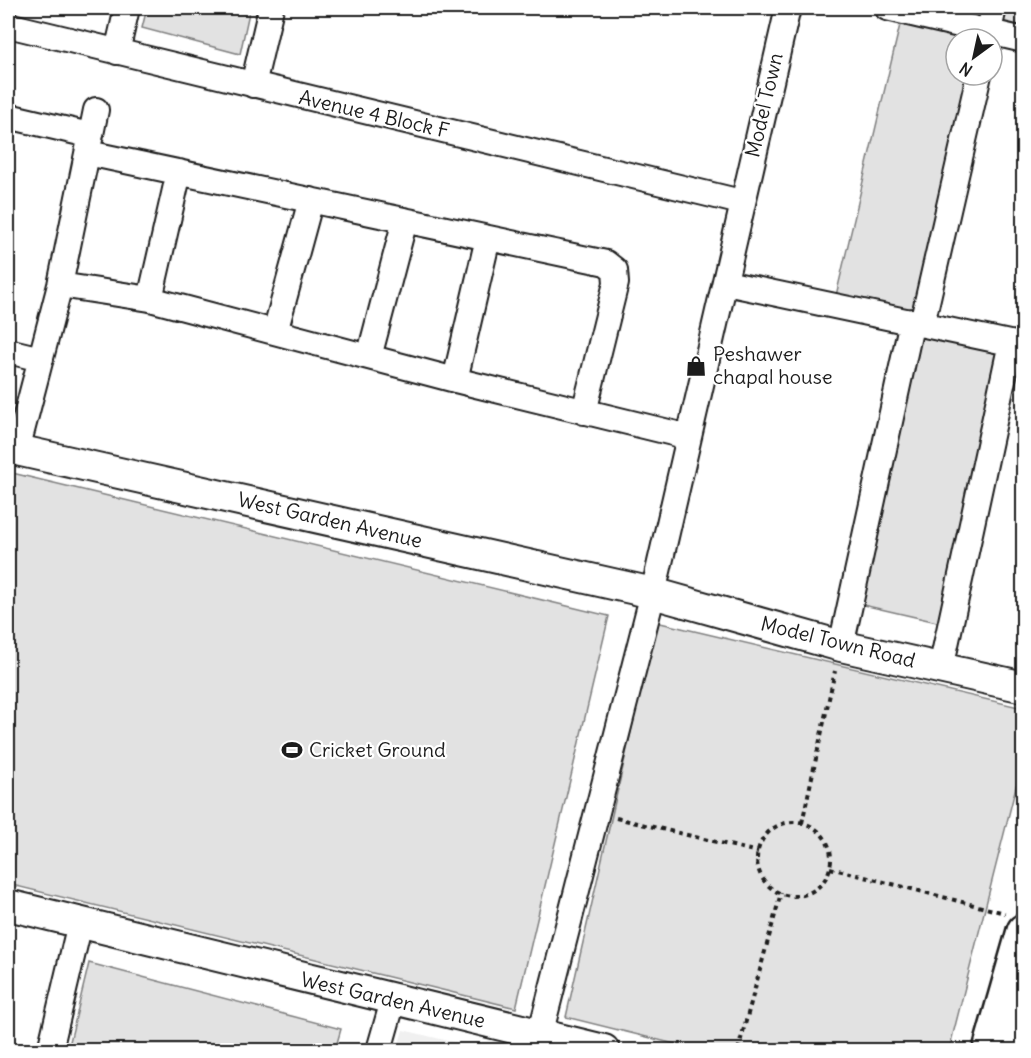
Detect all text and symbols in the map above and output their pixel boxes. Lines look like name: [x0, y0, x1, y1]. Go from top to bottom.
north arrow: [944, 27, 1004, 87]
street label: Model Town: [739, 50, 788, 160]
text: N: [956, 58, 976, 81]
street label: Avenue 4 Block F: [297, 84, 452, 143]
place label: Peshawer chapal house: [713, 341, 833, 389]
shop icon: Peshawer chapal house: [684, 354, 708, 378]
street label: West Garden Avenue: [235, 486, 425, 553]
street label: Model Town Road: [758, 610, 918, 673]
place label: Cricket Ground: [309, 737, 446, 762]
sports icon: Cricket Ground: [280, 738, 304, 762]
street label: West Garden Avenue: [298, 966, 488, 1033]

